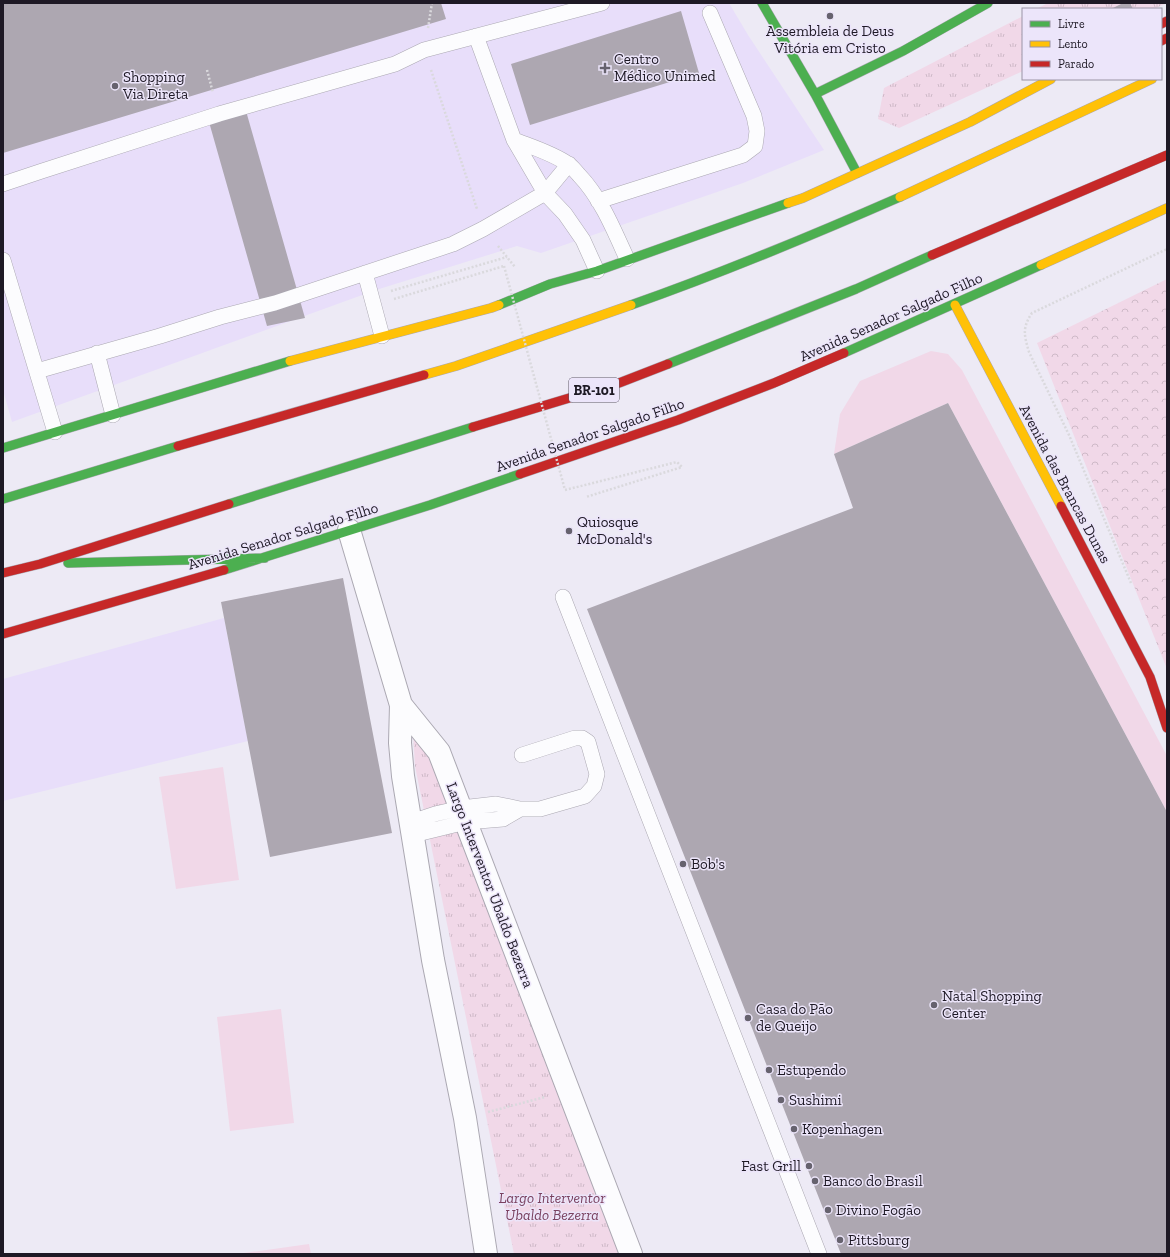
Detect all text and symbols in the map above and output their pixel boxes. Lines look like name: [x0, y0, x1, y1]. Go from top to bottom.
legend: [1022, 8, 1162, 80]
marker: Assembleia de Deus Vitória em Cristo: [825, 11, 835, 21]
text: Livre: [1058, 17, 1085, 31]
place label: Assembleia de Deus Vitória em Cristo: [766, 22, 894, 57]
text: Lento: [1058, 37, 1088, 51]
place label: Centro Médico Unimed: [614, 50, 717, 85]
text: Parado: [1058, 57, 1094, 71]
marker: Centro Médico Unimed: [599, 62, 611, 74]
place label: Shopping Via Direta: [122, 68, 188, 103]
marker: Shopping Via Direta: [110, 81, 120, 91]
street label: Avenida Senador Salgado Filho: [797, 268, 985, 366]
road number: BR-101: [569, 378, 619, 402]
street label: Avenida Senador Salgado Filho: [493, 394, 687, 476]
street label: Avenida das Brancas Dunas: [1015, 401, 1115, 567]
street label: Avenida Senador Salgado Filho: [186, 498, 381, 574]
place label: Quiosque McDonald's: [577, 513, 652, 548]
marker: Quiosque McDonald's: [564, 526, 574, 536]
street label: Largo Interventor Ubaldo Bezerra: [442, 780, 538, 990]
place label: Bob's: [691, 855, 725, 873]
marker: Bob's: [678, 859, 688, 869]
place label: Natal Shopping Center: [942, 987, 1042, 1022]
place label: Casa do Pão de Queijo: [756, 1000, 833, 1035]
marker: Natal Shopping Center: [929, 1000, 939, 1010]
marker: Casa do Pão de Queijo: [743, 1013, 753, 1023]
place label: Estupendo: [777, 1061, 847, 1079]
marker: Estupendo: [764, 1065, 774, 1075]
place label: Sushimi: [789, 1091, 842, 1109]
marker: Sushimi: [776, 1095, 786, 1105]
place label: Kopenhagen: [802, 1120, 883, 1138]
marker: Kopenhagen: [789, 1124, 799, 1134]
place label: Fast Grill: [741, 1157, 801, 1175]
marker: Fast Grill: [804, 1161, 814, 1171]
place label: Banco do Brasil: [823, 1172, 923, 1190]
marker: Banco do Brasil: [810, 1176, 820, 1186]
park label: Largo Interventor Ubaldo Bezerra: [499, 1189, 606, 1224]
place label: Divino Fogão: [836, 1201, 921, 1219]
marker: Divino Fogão: [823, 1205, 833, 1215]
place label: Pittsburg: [848, 1231, 909, 1249]
marker: Pittsburg: [835, 1235, 845, 1245]

